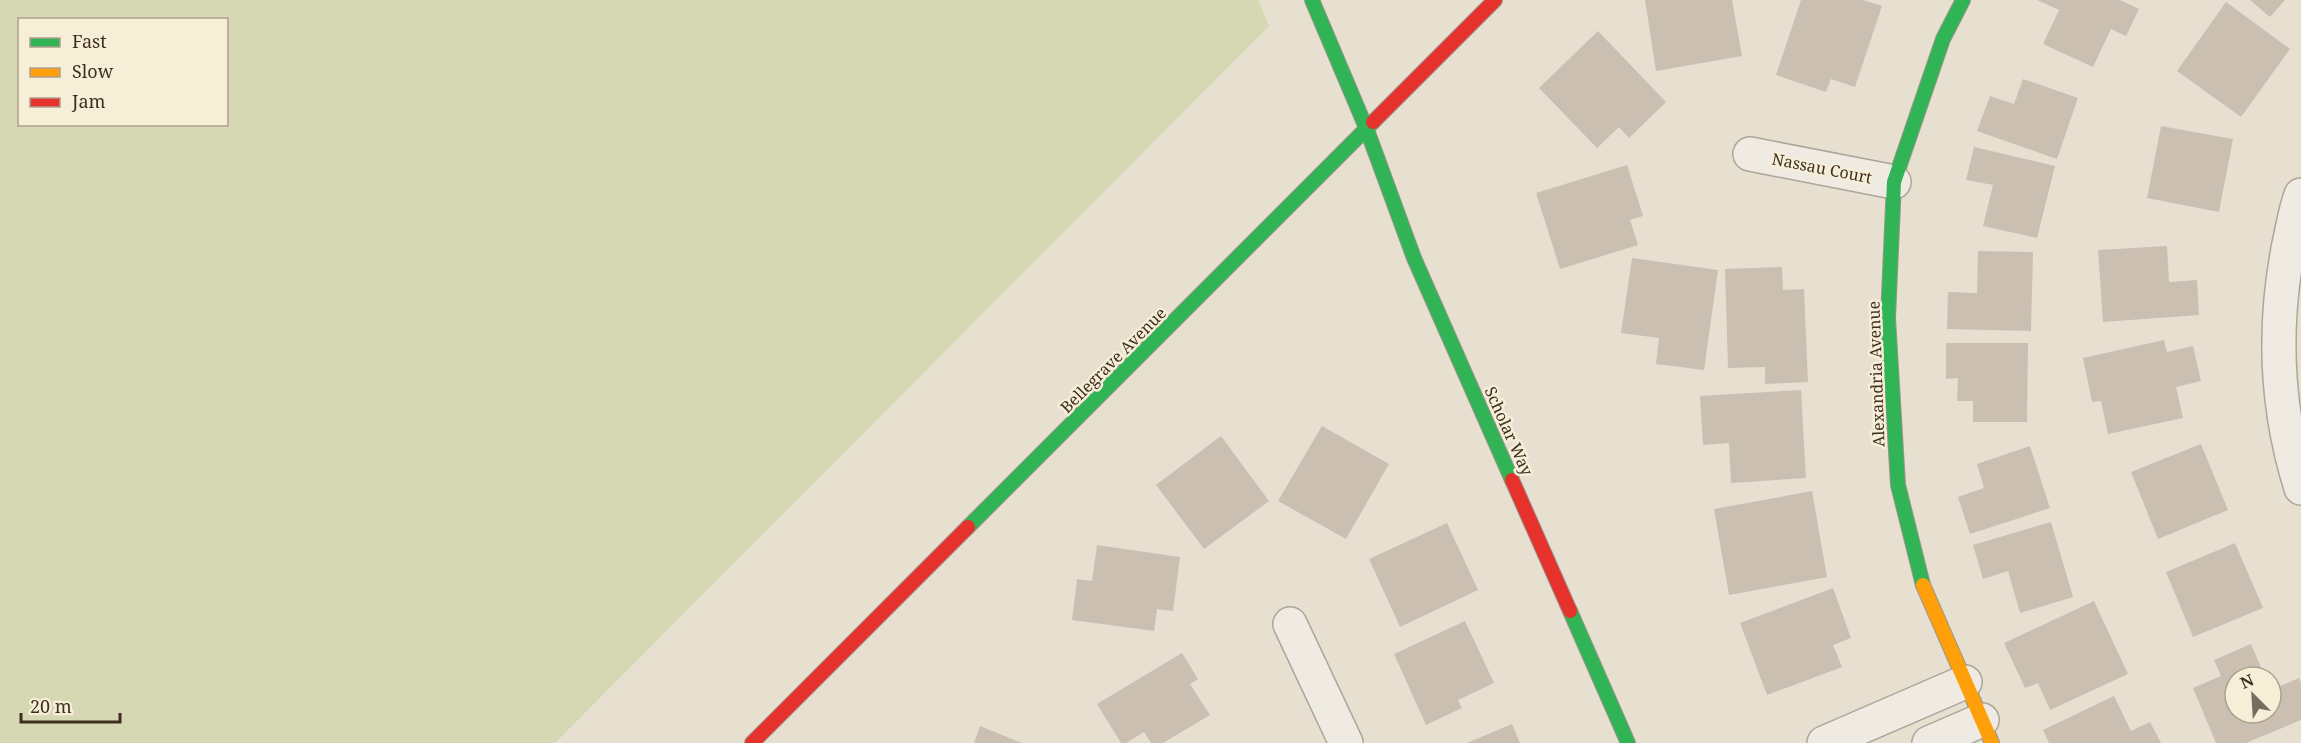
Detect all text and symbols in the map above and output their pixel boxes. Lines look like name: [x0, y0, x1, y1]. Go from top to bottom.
legend: [18, 18, 228, 126]
text: Fast: [72, 29, 107, 53]
text: Slow: [72, 59, 114, 83]
text: Jam: [71, 89, 106, 113]
street label: Nassau Court: [1770, 148, 1874, 189]
street label: Alexandria Avenue: [1862, 301, 1890, 447]
street label: Bellegrave Avenue: [1055, 302, 1171, 418]
street label: Scholar Way: [1480, 383, 1539, 480]
north arrow: [2223, 665, 2283, 725]
text: N: [2237, 669, 2257, 694]
scale bar: [21, 686, 120, 724]
text: 20 m: [30, 694, 72, 718]

